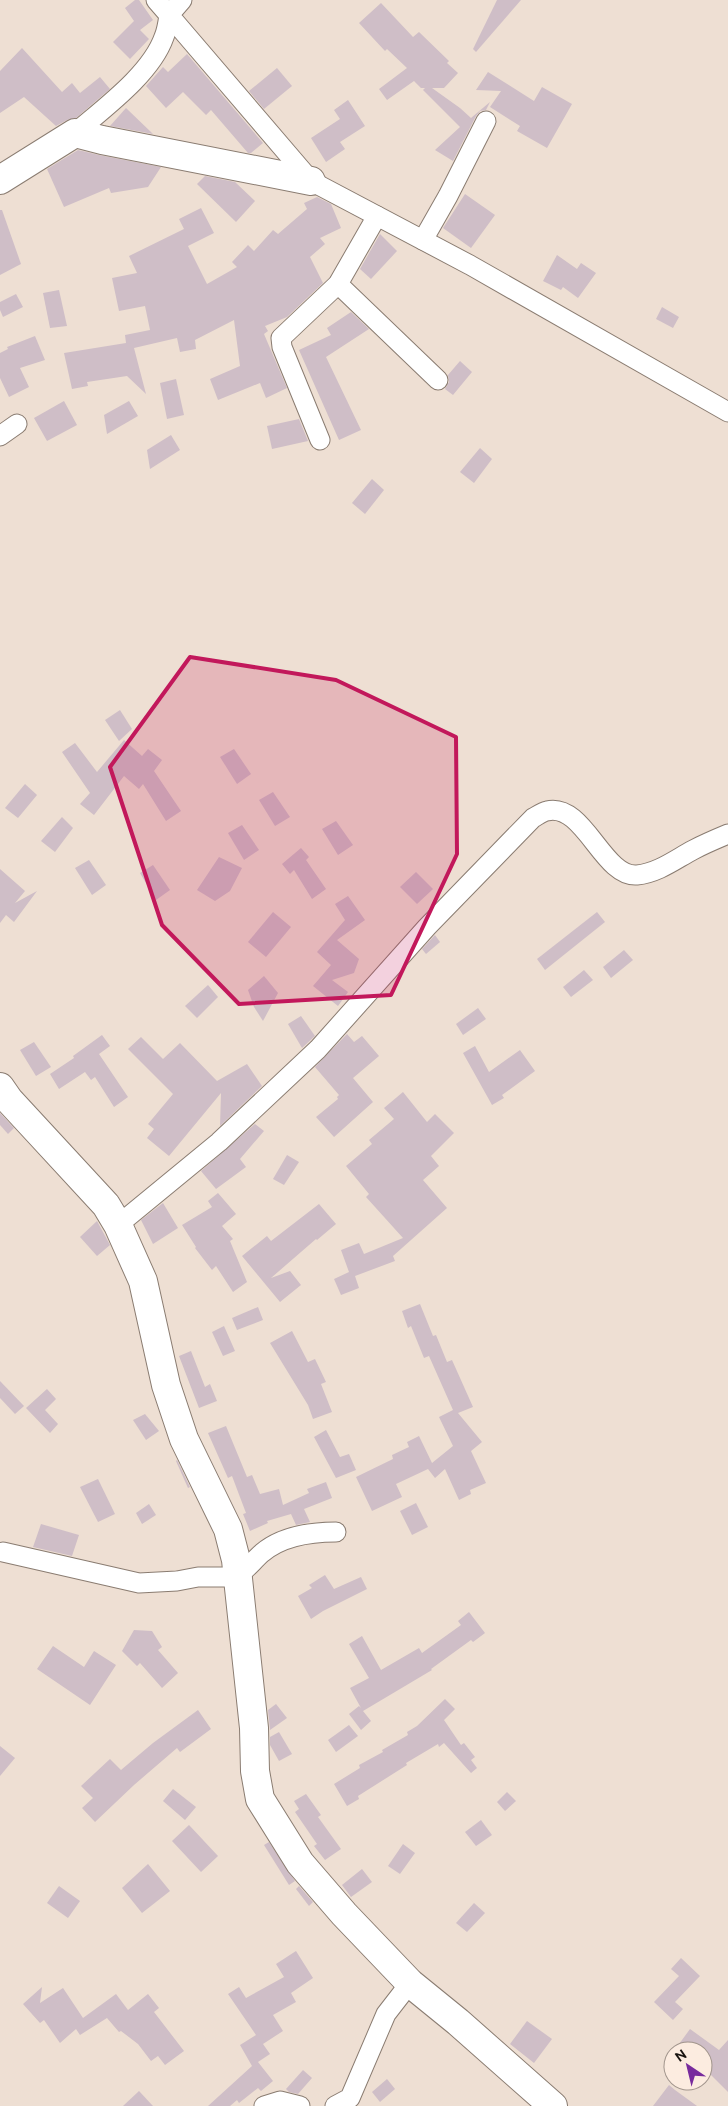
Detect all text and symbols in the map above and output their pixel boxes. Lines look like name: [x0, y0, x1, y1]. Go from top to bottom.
north arrow: [663, 2041, 713, 2091]
text: N: [672, 2046, 689, 2065]

